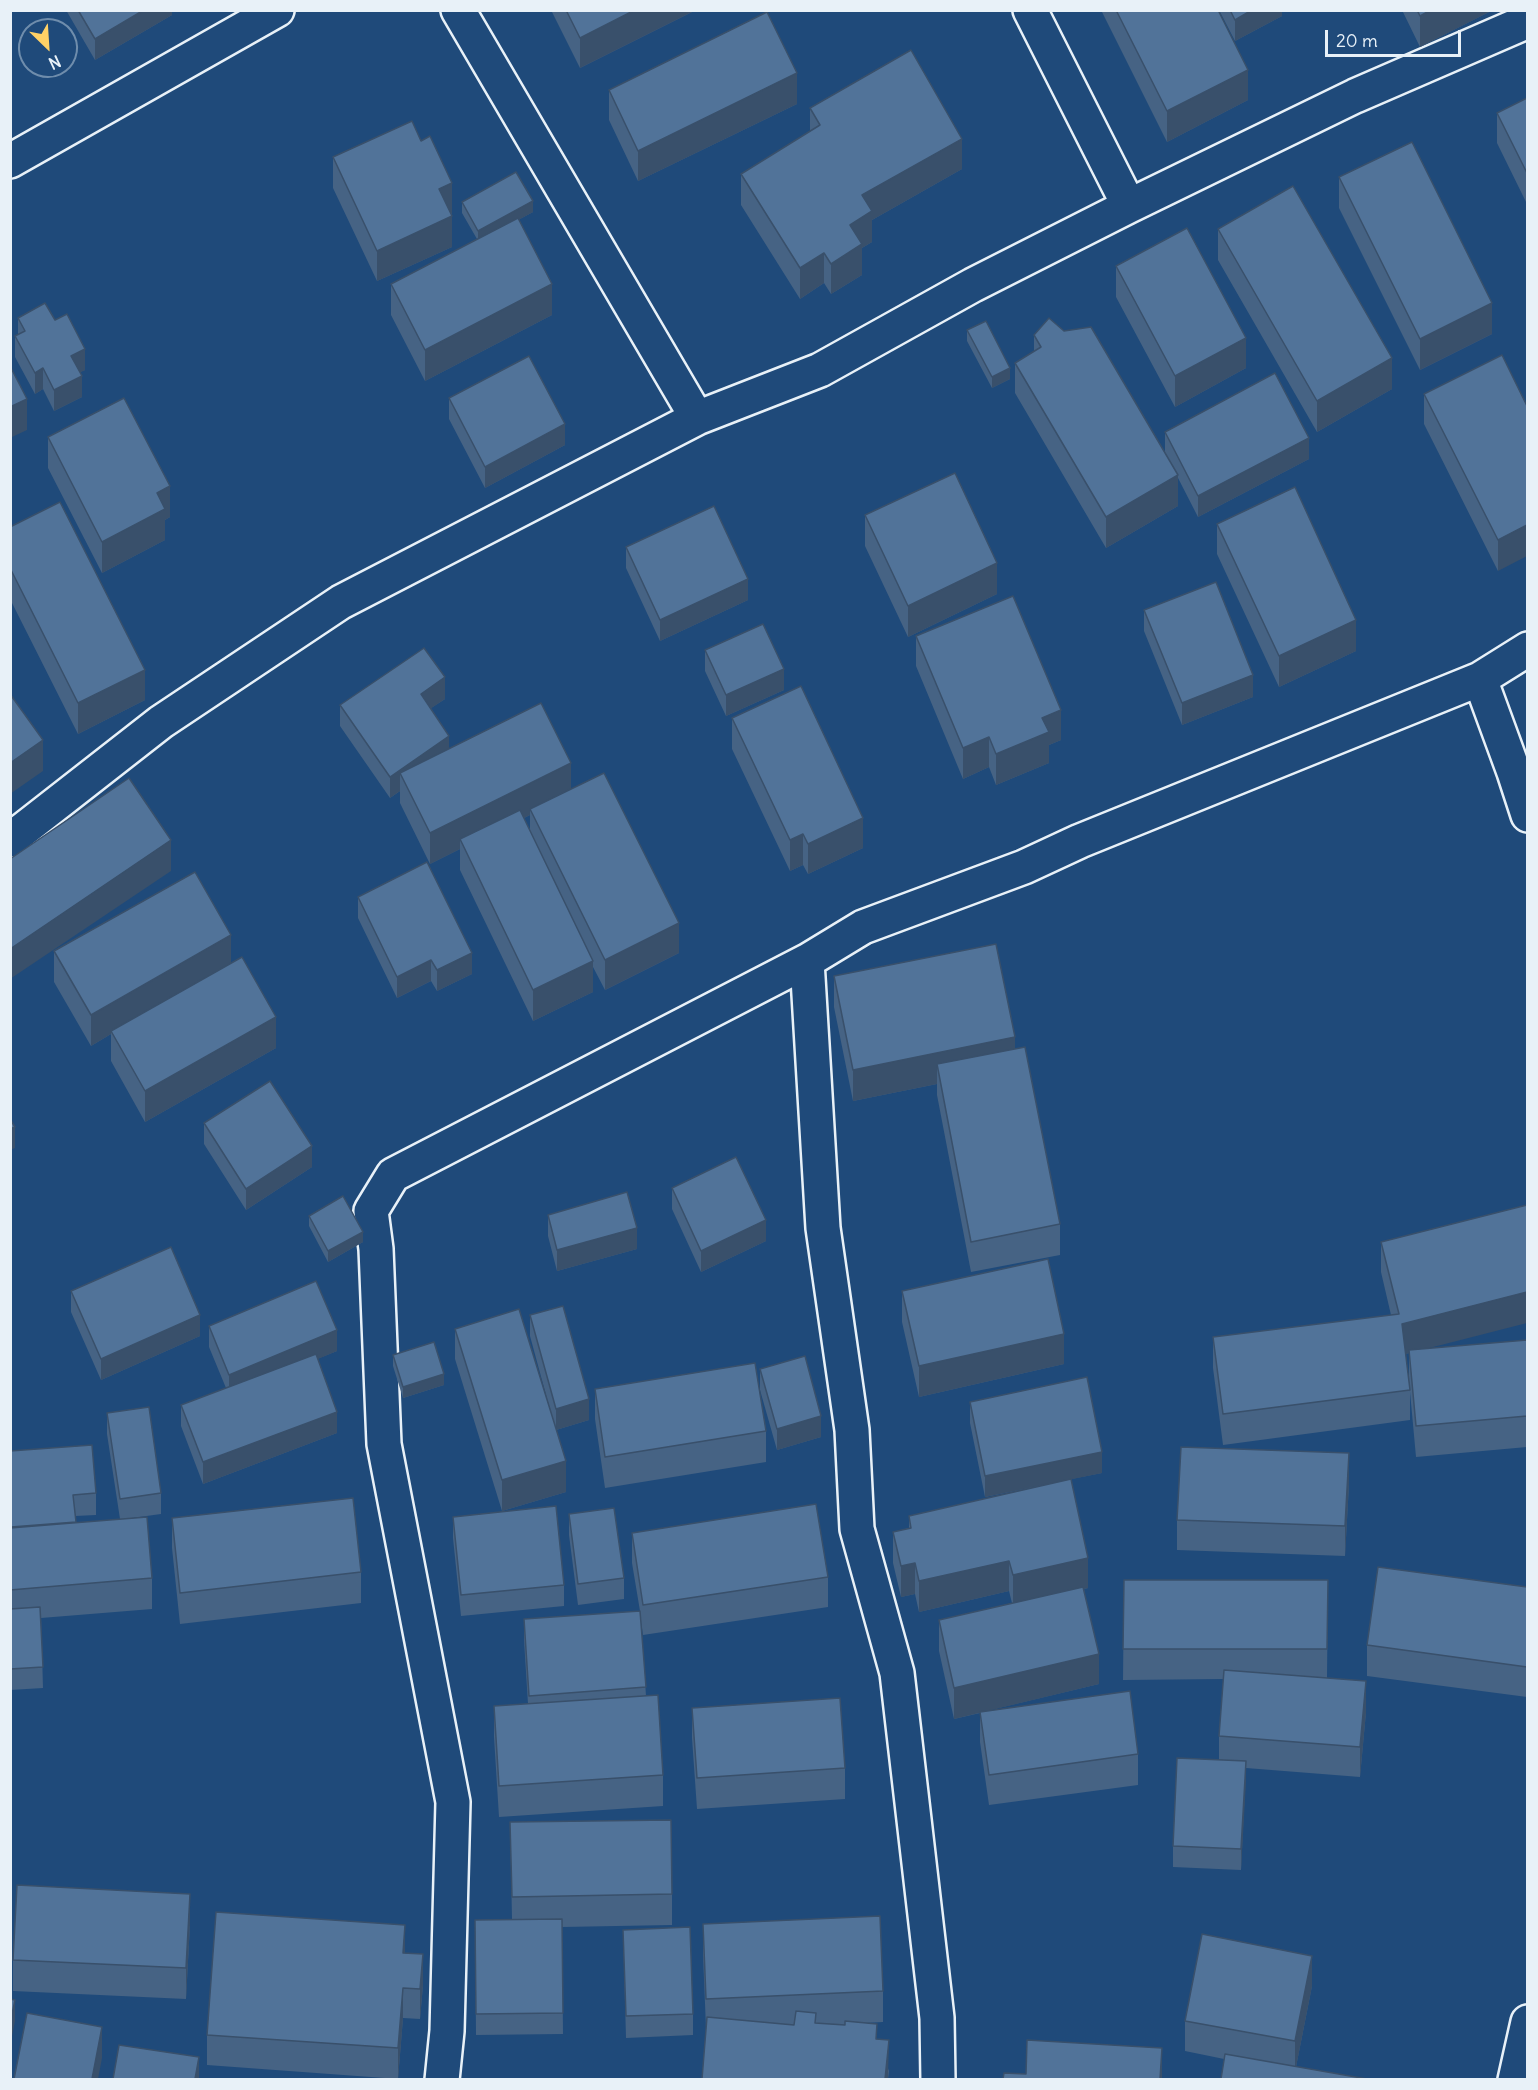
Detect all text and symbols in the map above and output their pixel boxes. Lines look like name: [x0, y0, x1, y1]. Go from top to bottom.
north arrow: [18, 18, 78, 78]
scale bar: [1328, 18, 1464, 56]
text: 20 m: [1336, 29, 1378, 52]
text: N: [46, 51, 64, 74]

